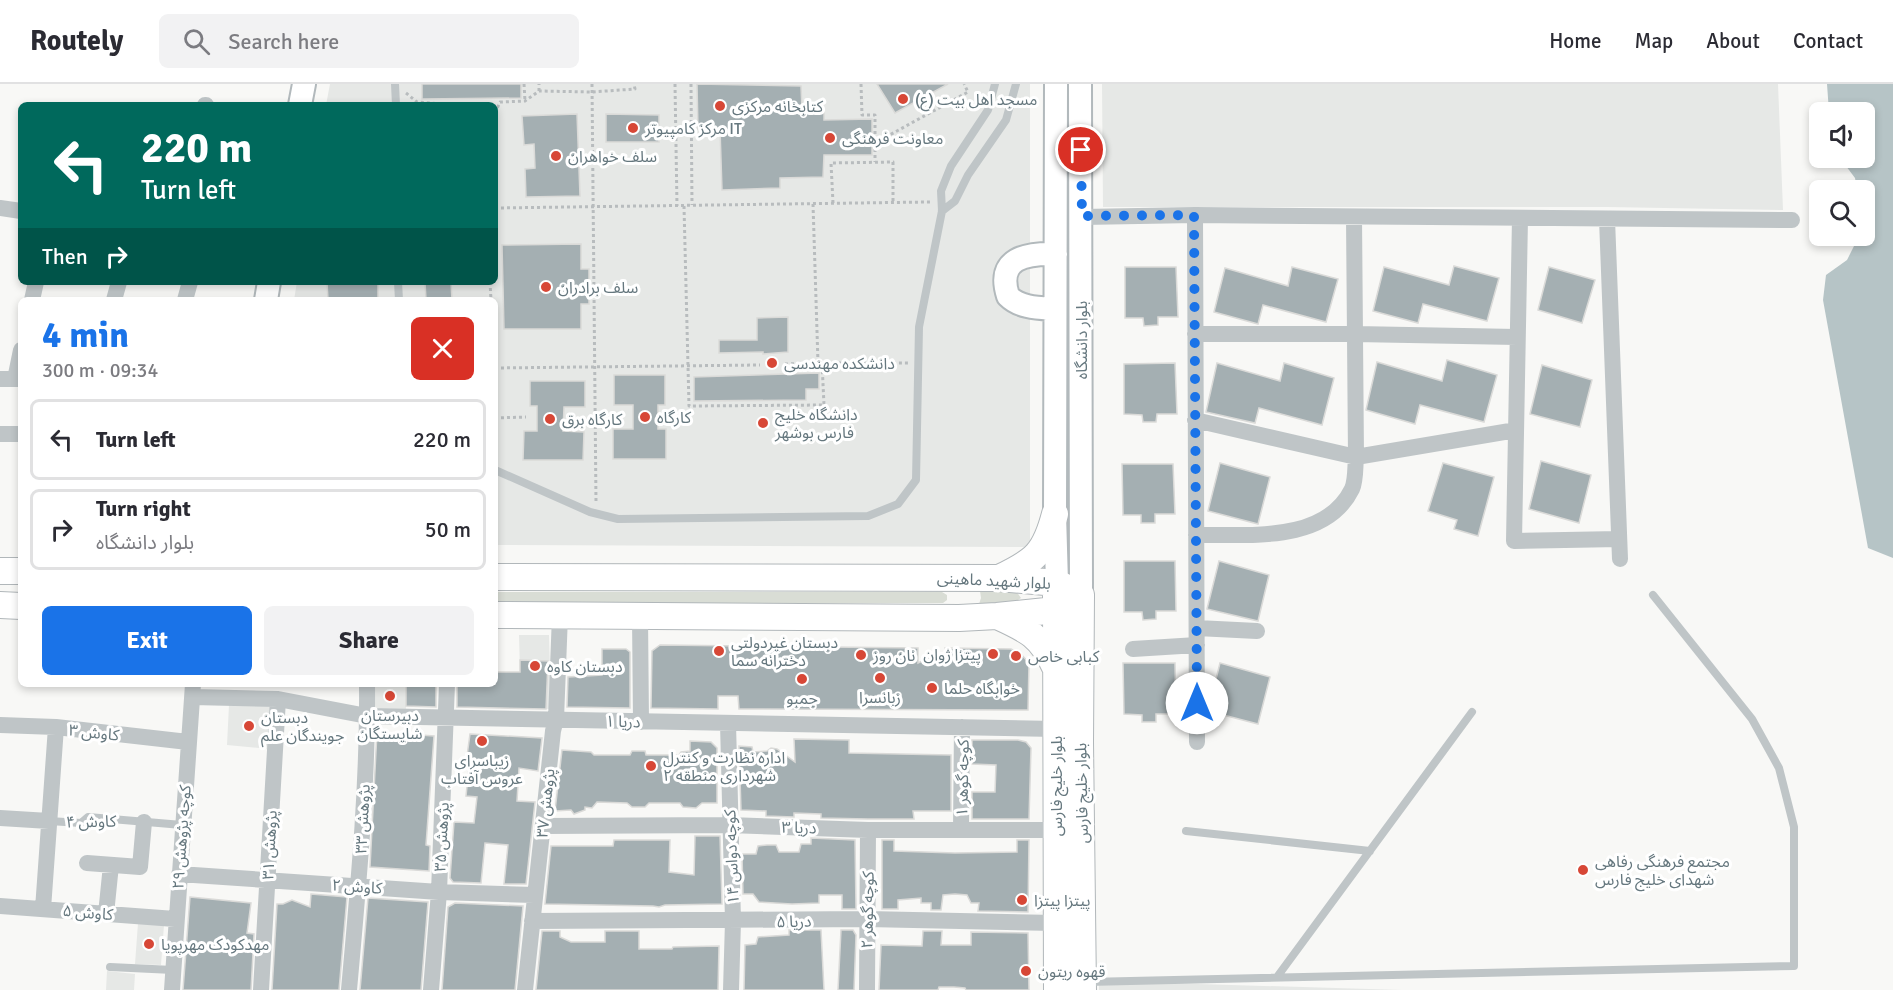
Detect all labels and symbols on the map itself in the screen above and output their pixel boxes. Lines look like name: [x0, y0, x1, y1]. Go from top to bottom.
place label: مسجد اهل بیت (ع): [915, 90, 1037, 112]
marker: مسجد اهل بیت (ع): [896, 92, 910, 106]
place label: کتابخانه مرکزی: [732, 97, 824, 117]
marker: کتابخانه مرکزی: [713, 99, 727, 113]
place label: مرکز کامپیوتر IT: [644, 119, 742, 139]
marker: مرکز کامپیوتر IT: [626, 121, 640, 135]
pin: [1055, 124, 1106, 175]
place label: معاونت فرهنگی: [842, 129, 943, 149]
marker: معاونت فرهنگی: [823, 131, 837, 145]
place label: سلف خواهران: [568, 147, 657, 167]
marker: سلف خواهران: [549, 149, 563, 163]
place label: سلف برادران: [558, 278, 638, 298]
marker: سلف برادران: [539, 280, 553, 294]
street label: بلوار دانشگاه: [1072, 301, 1092, 379]
place label: دانشکده مهندسی: [784, 354, 895, 374]
marker: دانشکده مهندسی: [765, 356, 779, 370]
place label: دانشگاه خلیج فارس بوشهر: [774, 405, 858, 443]
place label: کارگاه: [657, 408, 692, 428]
place label: کارگاه برق: [562, 410, 623, 430]
marker: کارگاه: [638, 410, 652, 424]
marker: کارگاه برق: [543, 412, 557, 426]
marker: دانشگاه خلیج فارس بوشهر: [756, 416, 770, 430]
street label: بلوار شهید ماهینی: [937, 568, 1051, 594]
place label: دبستان غیردولتی دخترانه سما: [731, 633, 838, 671]
marker: دبستان غیردولتی دخترانه سما: [712, 644, 726, 658]
place label: پیتزا ژوان: [923, 645, 981, 665]
place label: نان روز: [872, 646, 915, 666]
marker: پیتزا ژوان: [986, 647, 1000, 661]
place label: کبابی خاص: [1028, 647, 1100, 667]
marker: نان روز: [854, 648, 868, 662]
marker: کبابی خاص: [1009, 649, 1023, 663]
place label: دبستان کاوه: [547, 657, 623, 677]
marker: دبستان کاوه: [528, 659, 542, 673]
marker: زبانسرا: [873, 671, 887, 685]
position arrow: [1165, 671, 1229, 735]
marker: جمبو: [795, 672, 809, 686]
place label: خوابگاه حلما: [944, 679, 1020, 699]
marker: خوابگاه حلما: [925, 681, 939, 695]
place label: زبانسرا: [859, 688, 901, 708]
marker: دبیرستان شایستگان: [383, 689, 397, 703]
place label: جمبو: [786, 689, 818, 709]
place label: دبیرستان شایستگان: [357, 706, 423, 744]
place label: دبستان جویندگان علم: [261, 708, 344, 748]
street label: دریا ۱: [605, 711, 641, 733]
marker: دبستان جویندگان علم: [242, 719, 256, 733]
street label: کاوش ۳: [68, 720, 120, 746]
marker: زیباسرای عروس آفتاب: [475, 734, 489, 748]
street label: بلوار خلیج‌ فارس: [1047, 736, 1069, 836]
street label: کوچه گوهر ۱: [952, 739, 974, 817]
street label: بلوار خلیج ‌فارس: [1071, 743, 1095, 843]
place label: اداره‌ نظارت و کنترل شهرداری منطقه ۲: [663, 748, 785, 786]
place label: زیباسرای عروس آفتاب: [441, 751, 523, 789]
marker: اداره‌ نظارت و کنترل شهرداری منطقه ۲: [644, 759, 658, 773]
street label: پژوهش ۳۷: [532, 767, 560, 839]
street label: کوچه پژوهش ۲۹: [168, 784, 196, 890]
street label: پژوهش ۳۳: [351, 784, 375, 854]
street label: پژوهش ۳۵: [430, 802, 454, 872]
street label: کوچه دواس ۱۴: [720, 809, 744, 905]
street label: پژوهش ۳۱: [258, 810, 282, 880]
street label: کاوش ۴: [66, 812, 117, 832]
street label: دریا ۳: [781, 817, 817, 839]
place label: مجتمع فرهنگی رفاهی شهدای خلیج فارس: [1595, 852, 1730, 892]
marker: مجتمع فرهنگی رفاهی شهدای خلیج فارس: [1576, 863, 1590, 877]
street label: کوچه گوهر ۲: [857, 871, 879, 949]
street label: کاوش ۲: [331, 875, 383, 899]
place label: پیتزا پیتزا: [1034, 891, 1090, 911]
marker: پیتزا پیتزا: [1015, 893, 1029, 907]
street label: کاوش ۵: [62, 901, 114, 925]
street label: دریا ۵: [776, 912, 812, 932]
place label: مهدکودک مهرپویا: [161, 935, 270, 955]
marker: مهدکودک مهرپویا: [142, 937, 156, 951]
place label: قهوه ریتون: [1038, 962, 1105, 982]
marker: قهوه ریتون: [1019, 964, 1033, 978]

